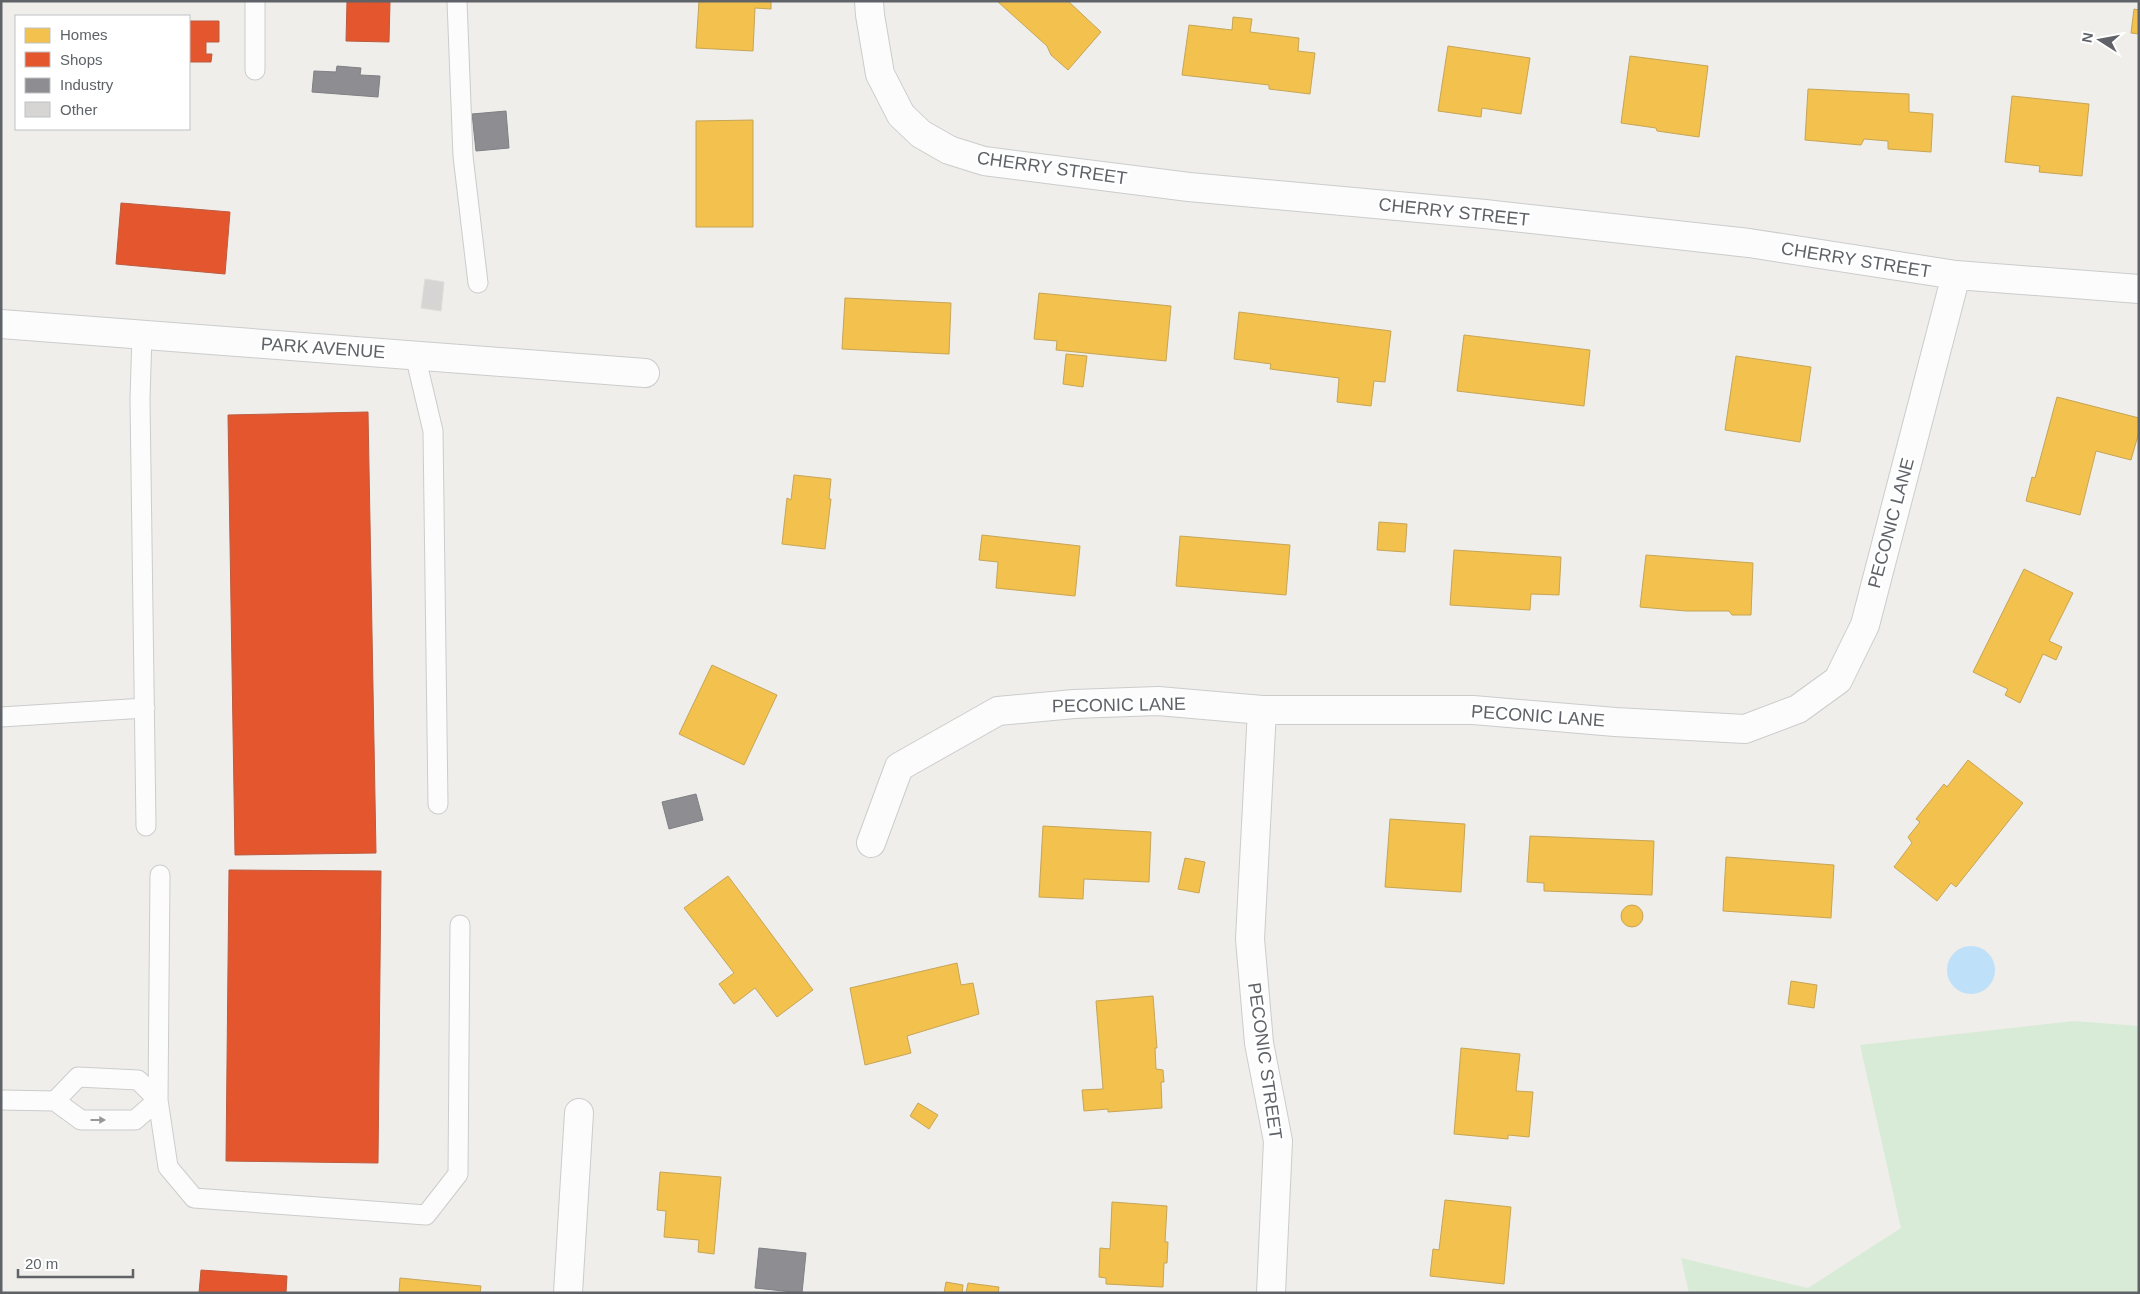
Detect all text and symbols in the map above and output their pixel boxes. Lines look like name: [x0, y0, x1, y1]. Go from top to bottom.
legend: [15, 15, 190, 130]
north arrow: [2075, 15, 2125, 65]
text: Homes: [60, 26, 108, 43]
text: N: [2078, 31, 2096, 44]
text: Shops: [60, 51, 103, 68]
text: Industry: [60, 76, 114, 93]
text: Other: [60, 101, 98, 118]
street label: CHERRY STREET: [976, 148, 1128, 188]
street label: CHERRY STREET: [1378, 194, 1530, 230]
street label: CHERRY STREET: [1780, 238, 1932, 282]
street label: PARK AVENUE: [260, 334, 386, 362]
street label: PECONIC LANE: [1864, 456, 1918, 590]
street label: PECONIC LANE: [1052, 694, 1186, 716]
street label: PECONIC LANE: [1470, 701, 1606, 731]
street label: PECONIC STREET: [1244, 981, 1286, 1141]
one-way arrow: [90, 1116, 106, 1124]
scale bar: [18, 1246, 132, 1278]
text: 20 m: [25, 1255, 58, 1272]

